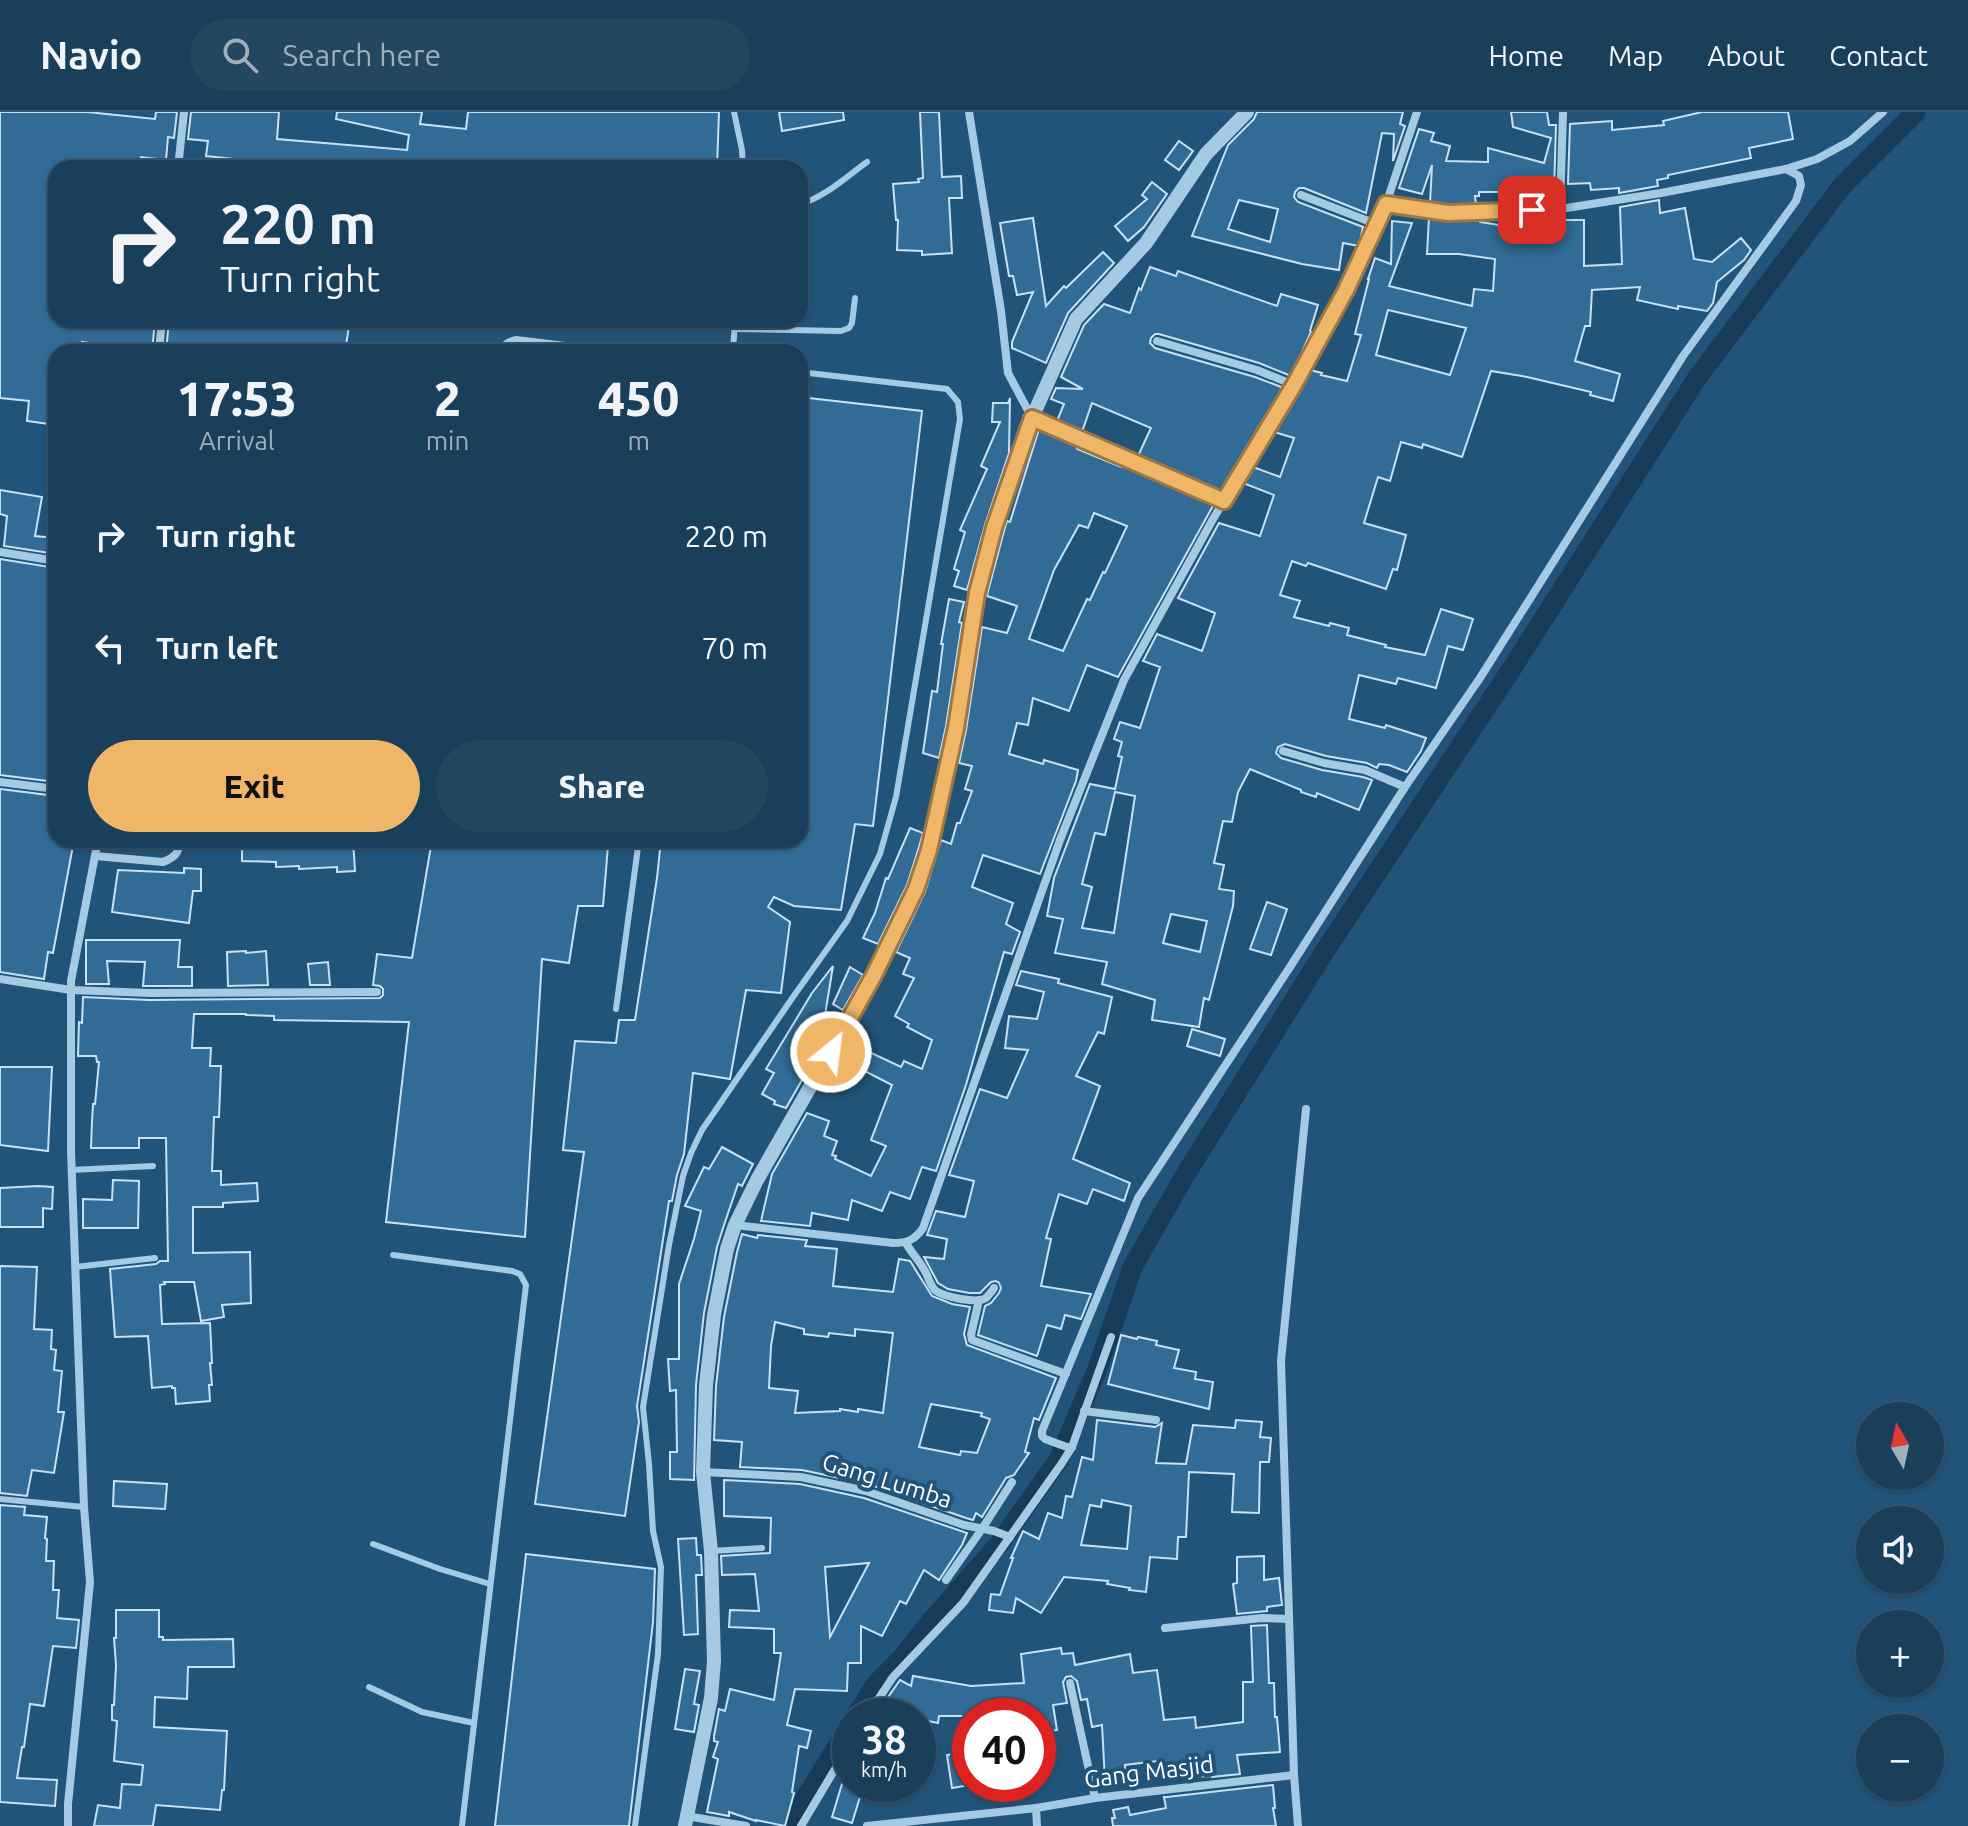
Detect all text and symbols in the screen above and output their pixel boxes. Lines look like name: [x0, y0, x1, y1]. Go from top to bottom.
search box: [190, 19, 750, 91]
icon: search: [218, 33, 262, 77]
text: Navio: [40, 34, 142, 76]
text: Search here: [282, 38, 441, 72]
text: Home: [1489, 40, 1564, 71]
text: Map: [1608, 40, 1663, 71]
text: About: [1707, 40, 1785, 71]
text: Contact: [1829, 40, 1928, 71]
pin: [1498, 176, 1566, 244]
icon: arrive: [1510, 188, 1554, 232]
icon: right: [88, 192, 192, 296]
text: 220 m: [220, 192, 376, 255]
text: Turn right: [220, 258, 380, 299]
text: 17:53: [177, 371, 297, 425]
text: 2: [434, 371, 461, 425]
text: 450: [598, 371, 679, 425]
text: Arrival: [199, 426, 275, 455]
text: min: [426, 426, 469, 455]
text: m: [627, 426, 650, 455]
icon: right: [88, 514, 132, 558]
text: Turn right: [156, 519, 296, 553]
text: 220 m: [684, 519, 768, 553]
icon: left: [88, 626, 132, 670]
text: Turn left: [156, 631, 278, 665]
text: 70 m: [701, 631, 768, 665]
button: Exit: [88, 740, 420, 832]
button: Share: [436, 740, 768, 832]
position arrow: [789, 1010, 873, 1094]
north arrow: [1856, 1402, 1944, 1490]
map controls: [1856, 1402, 1944, 1802]
street label: Gang Lumba: [819, 1448, 955, 1513]
button: sound: [1856, 1506, 1944, 1594]
button: +: [1856, 1610, 1944, 1698]
speed limit sign: 40: [952, 1698, 1056, 1802]
button: −: [1856, 1714, 1944, 1802]
text: 38: [861, 1717, 907, 1762]
street label: Gang Masjid: [1082, 1750, 1215, 1793]
text: km/h: [861, 1758, 907, 1781]

